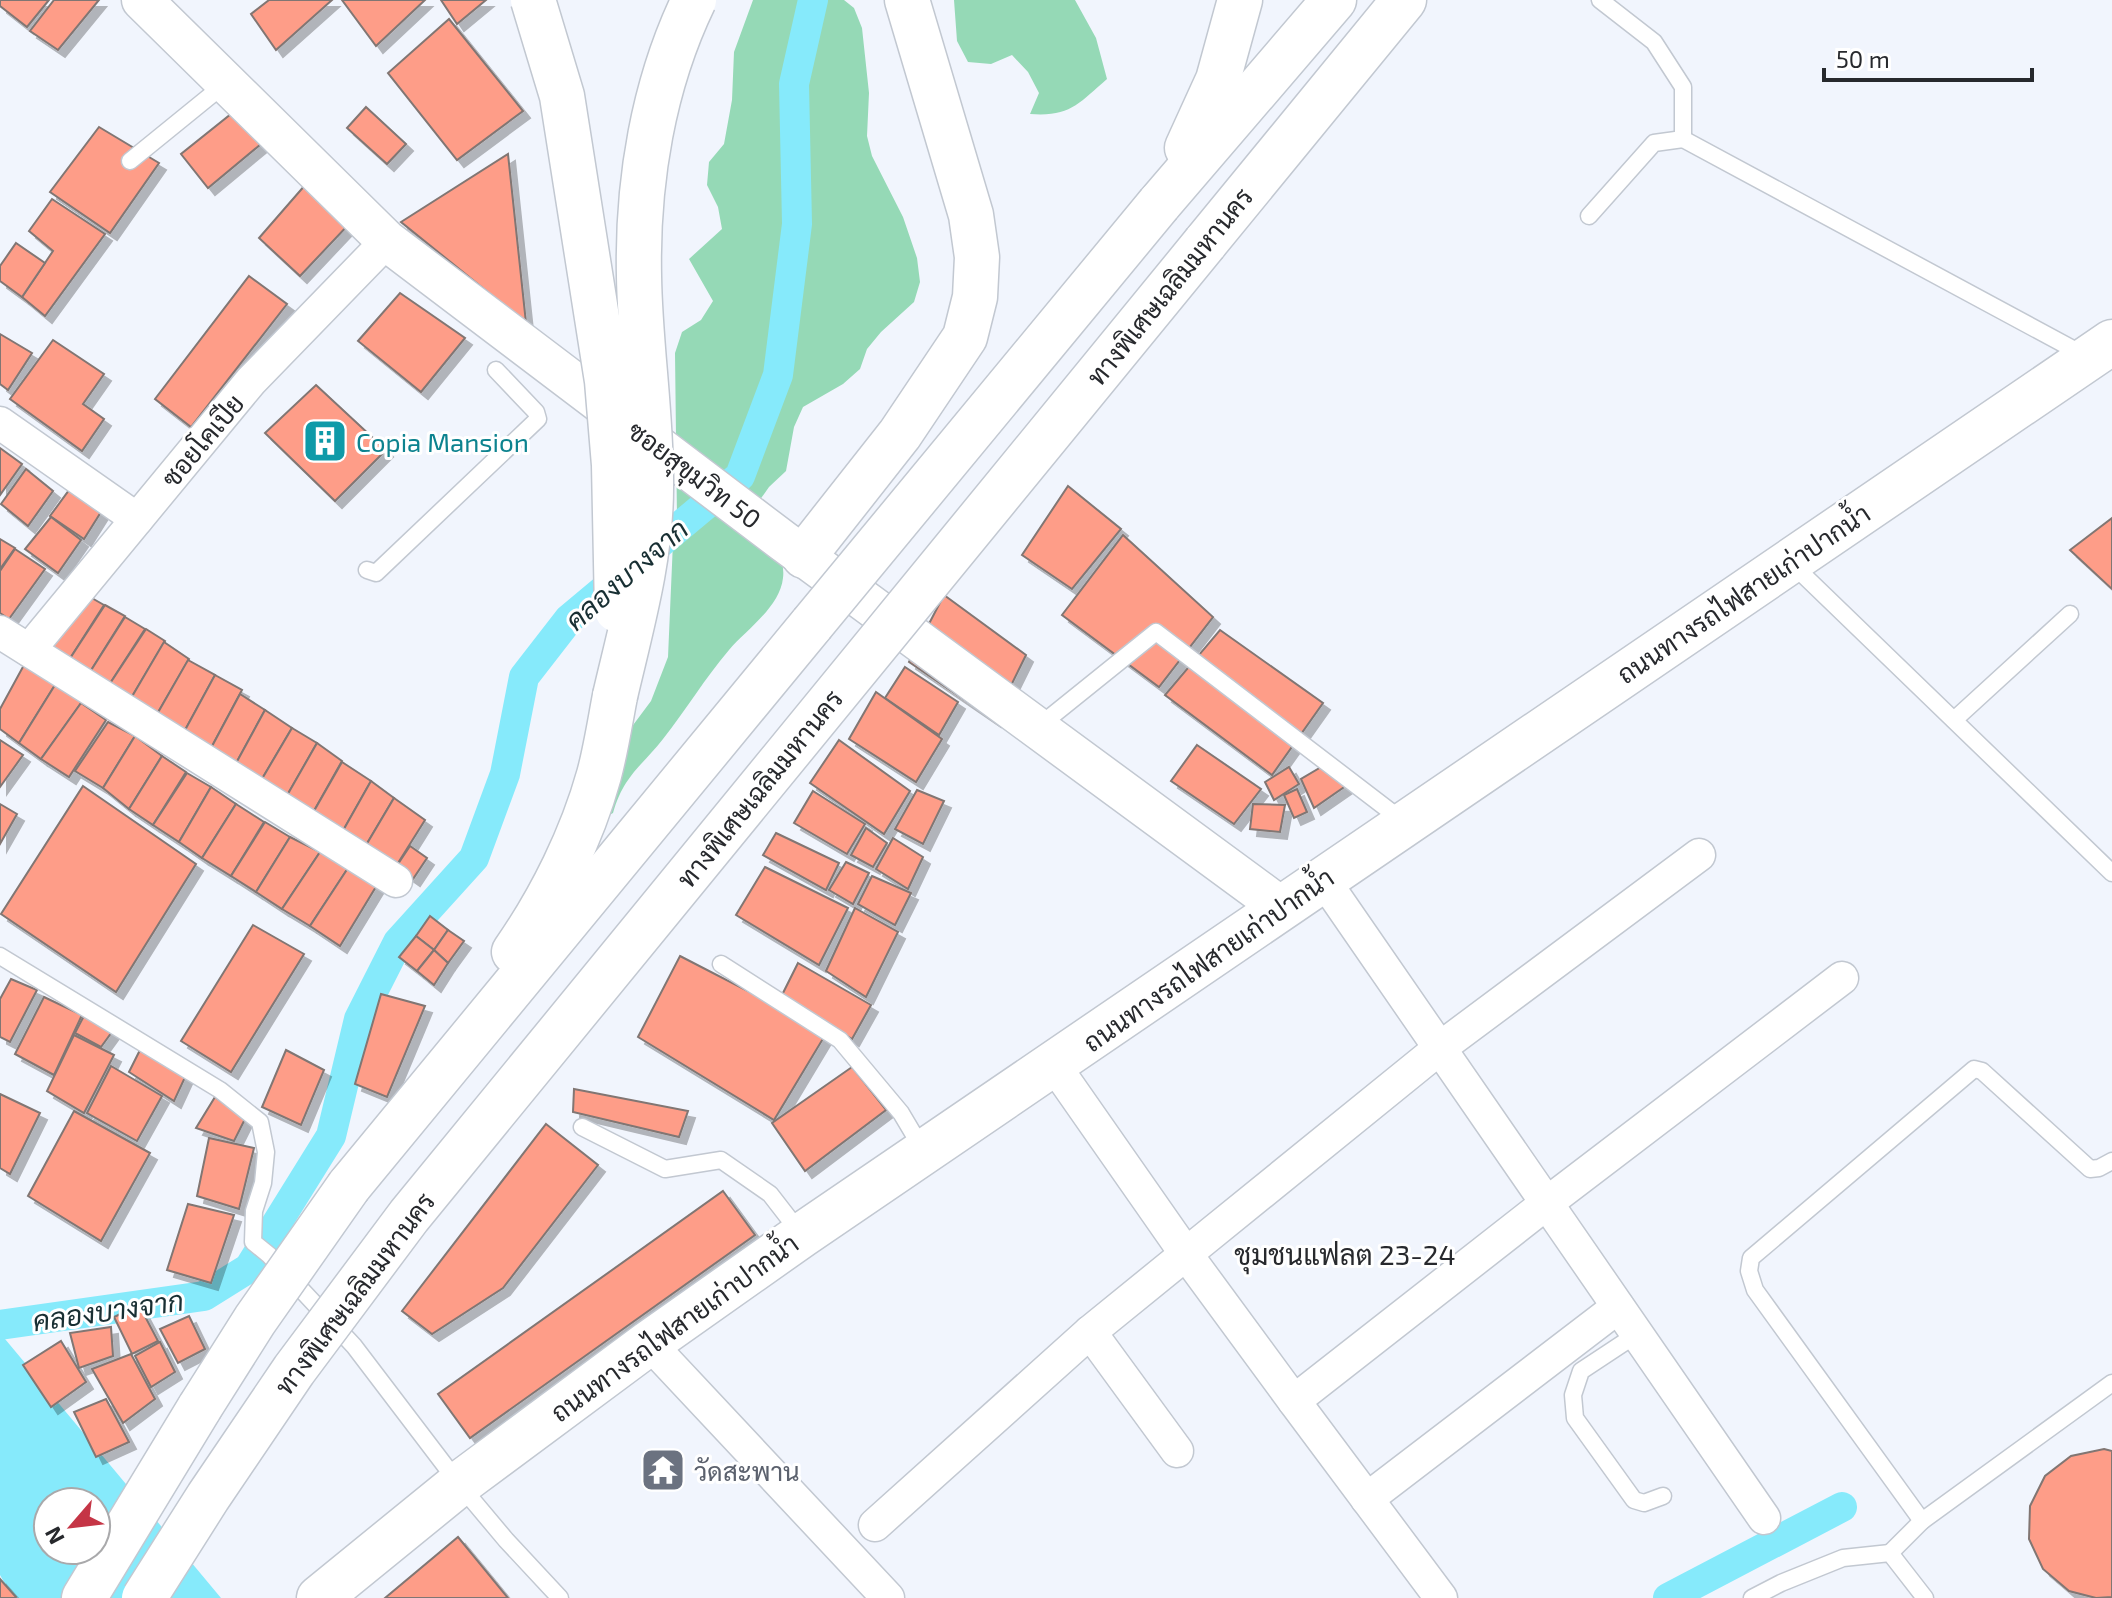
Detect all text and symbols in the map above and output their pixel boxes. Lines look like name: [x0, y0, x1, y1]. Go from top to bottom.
scale bar: [1824, 32, 2032, 82]
text: 50 m: [1836, 44, 1890, 73]
street label: ทางพิเศษเฉลิมมหานคร: [1080, 181, 1258, 391]
street label: ซอยโคเปีย: [154, 387, 250, 493]
street label: ซอยสุขุมวิท 50: [620, 414, 768, 537]
building icon: Copia Mansion: [301, 417, 349, 465]
place label: Copia Mansion: [356, 426, 529, 457]
street label: ถนนทางรถไฟสายเก่าปากน้ำ: [1608, 493, 1875, 689]
water label: คลองบางจาก: [558, 511, 694, 637]
street label: ทางพิเศษเฉลิมมหานคร: [670, 683, 848, 893]
street label: ถนนทางรถไฟสายเก่าปากน้ำ: [1075, 857, 1339, 1057]
street label: ทางพิเศษเฉลิมมหานคร: [268, 1186, 440, 1400]
street label: ถนนทางรถไฟสายเก่าปากน้ำ: [542, 1224, 804, 1427]
district label: ชุมชนแฟลต 23-24: [1234, 1237, 1456, 1275]
water label: คลองบางจาก: [30, 1283, 186, 1337]
temple icon: วัดสะพาน: [639, 1446, 687, 1494]
place label: วัดสะพาน: [694, 1455, 800, 1486]
north arrow: [32, 1486, 112, 1566]
text: N: [38, 1523, 69, 1549]

